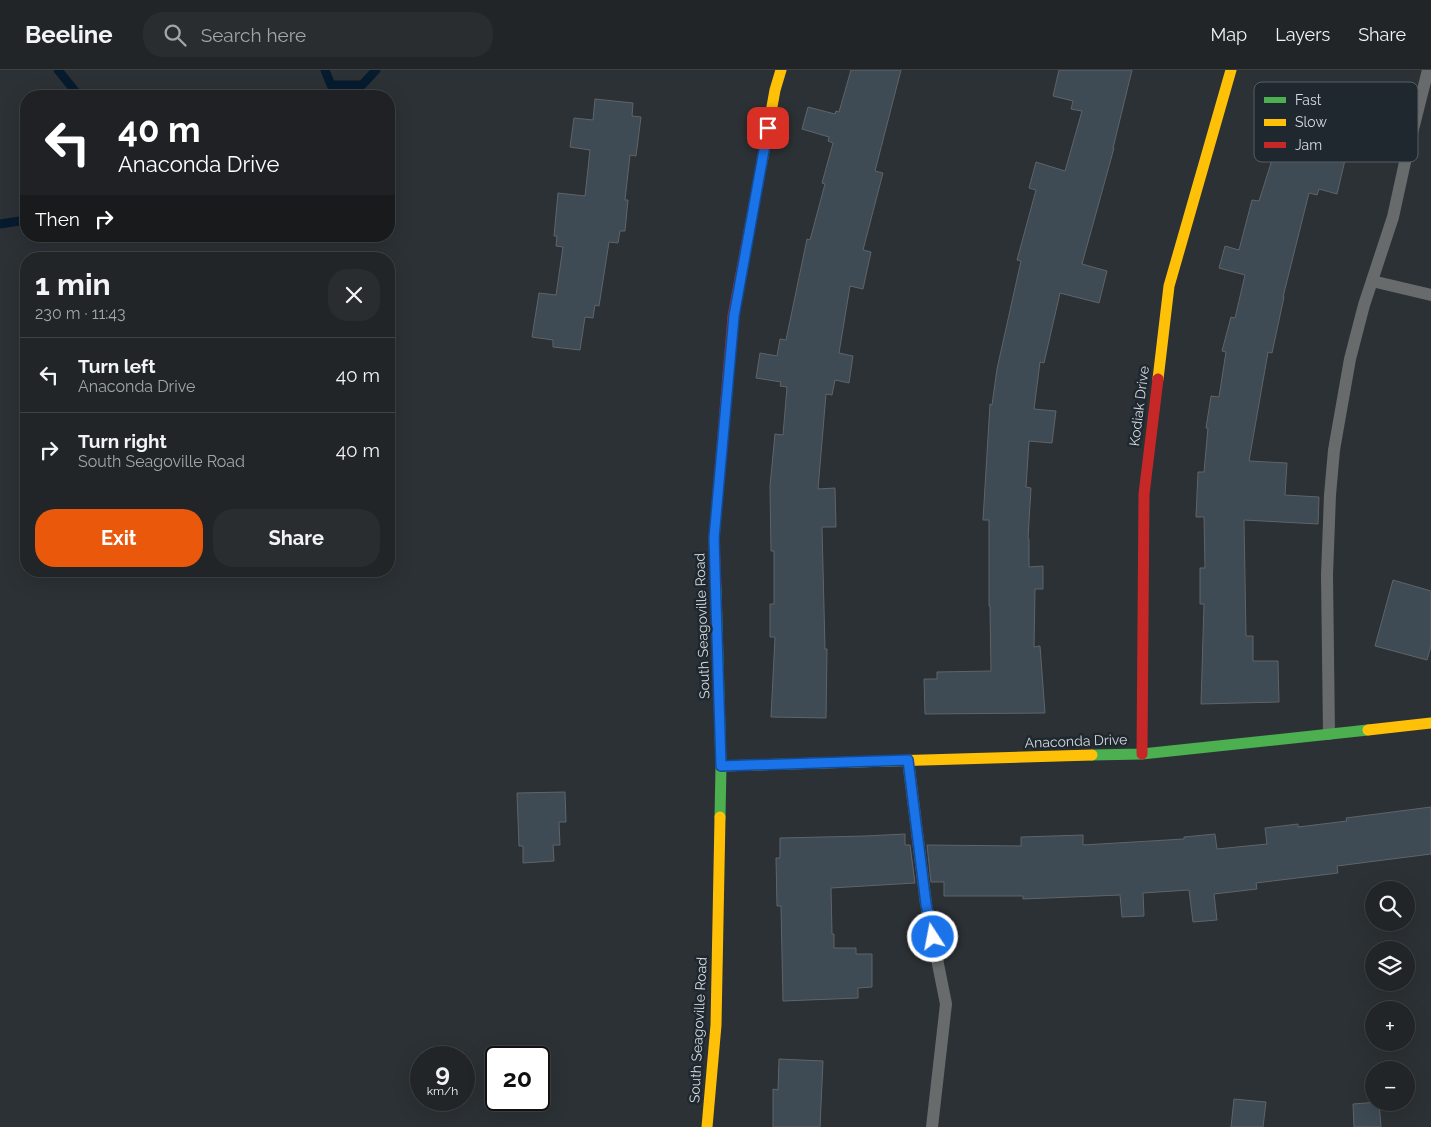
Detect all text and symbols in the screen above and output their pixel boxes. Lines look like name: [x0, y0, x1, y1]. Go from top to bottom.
search box: [143, 12, 493, 57]
text: Beeline: [25, 20, 113, 49]
icon: search: [161, 21, 189, 49]
text: Search here: [201, 24, 306, 46]
text: Map: [1211, 24, 1247, 45]
text: Layers: [1275, 24, 1330, 45]
text: Share: [1358, 24, 1406, 45]
legend: [1254, 82, 1418, 162]
text: Fast: [1295, 92, 1322, 108]
pin: [747, 107, 789, 149]
text: 40 m: [118, 109, 200, 150]
icon: left: [35, 110, 100, 175]
icon: arrive: [754, 114, 782, 142]
text: Slow: [1295, 114, 1327, 130]
text: Jam: [1295, 137, 1322, 153]
text: Anaconda Drive: [118, 151, 279, 177]
icon: right: [90, 205, 118, 233]
text: Then: [35, 208, 80, 230]
text: 1 min: [35, 267, 111, 302]
button: close: [328, 269, 380, 321]
text: 230 m · 11:43: [35, 304, 126, 323]
text: Turn left: [78, 355, 155, 377]
icon: left: [35, 361, 63, 389]
text: 40 m: [336, 364, 380, 386]
street label: Kodiak Drive: [1126, 365, 1152, 447]
text: Anaconda Drive: [78, 377, 195, 396]
text: Turn right: [78, 430, 167, 452]
icon: right: [35, 436, 63, 464]
text: 40 m: [336, 439, 380, 461]
text: South Seagoville Road: [78, 452, 245, 471]
button: Exit: [35, 509, 203, 567]
button: Share: [213, 509, 380, 567]
street label: South Seagoville Road: [691, 553, 713, 699]
street label: Anaconda Drive: [1024, 731, 1128, 751]
map controls: [1365, 881, 1415, 1111]
button: search: [1365, 881, 1415, 931]
position arrow: [906, 910, 958, 962]
button: layers: [1365, 941, 1415, 991]
street label: South Seagoville Road: [686, 957, 710, 1103]
button: +: [1365, 1001, 1415, 1051]
speed limit sign: 20: [485, 1046, 550, 1111]
text: 9: [435, 1057, 450, 1087]
button: −: [1365, 1061, 1415, 1111]
text: km/h: [427, 1084, 458, 1098]

